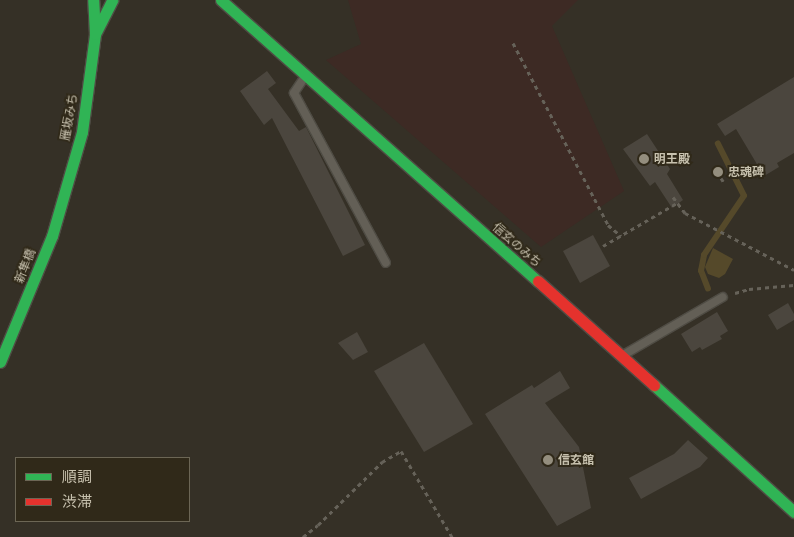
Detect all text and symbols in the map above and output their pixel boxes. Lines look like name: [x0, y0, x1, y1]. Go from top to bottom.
street label: 雁坂みち: [58, 92, 80, 142]
place label: 明王殿: [654, 152, 690, 166]
marker: 明王殿: [638, 153, 650, 165]
place label: 忠魂碑: [728, 165, 764, 179]
marker: 忠魂碑: [712, 166, 724, 178]
street label: 信玄のみち: [490, 220, 544, 270]
street label: 新隼橋: [12, 247, 38, 285]
place label: 信玄館: [558, 453, 594, 467]
marker: 信玄館: [542, 454, 554, 466]
legend: [15, 457, 190, 522]
text: 順調: [62, 466, 92, 487]
text: 渋滞: [62, 491, 92, 512]

